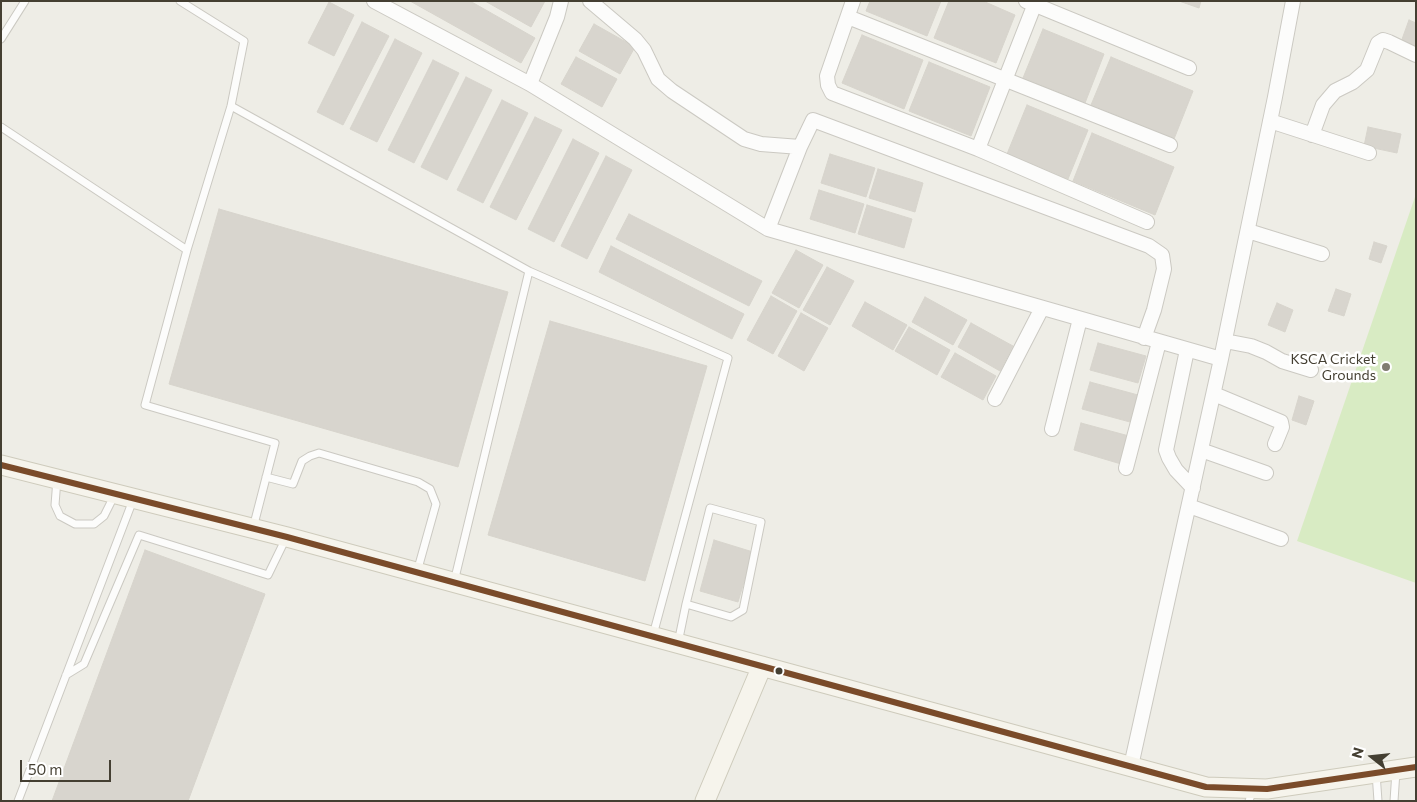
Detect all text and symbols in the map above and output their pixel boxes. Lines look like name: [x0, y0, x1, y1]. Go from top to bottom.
place label: KSCA Cricket Grounds: [1290, 351, 1376, 384]
marker: KSCA Cricket Grounds: [1380, 361, 1392, 373]
unlabelled marker: [774, 666, 784, 676]
north arrow: [1347, 732, 1397, 782]
text: N: [1347, 745, 1367, 760]
scale bar: [22, 750, 114, 782]
text: 50 m: [28, 760, 62, 778]

